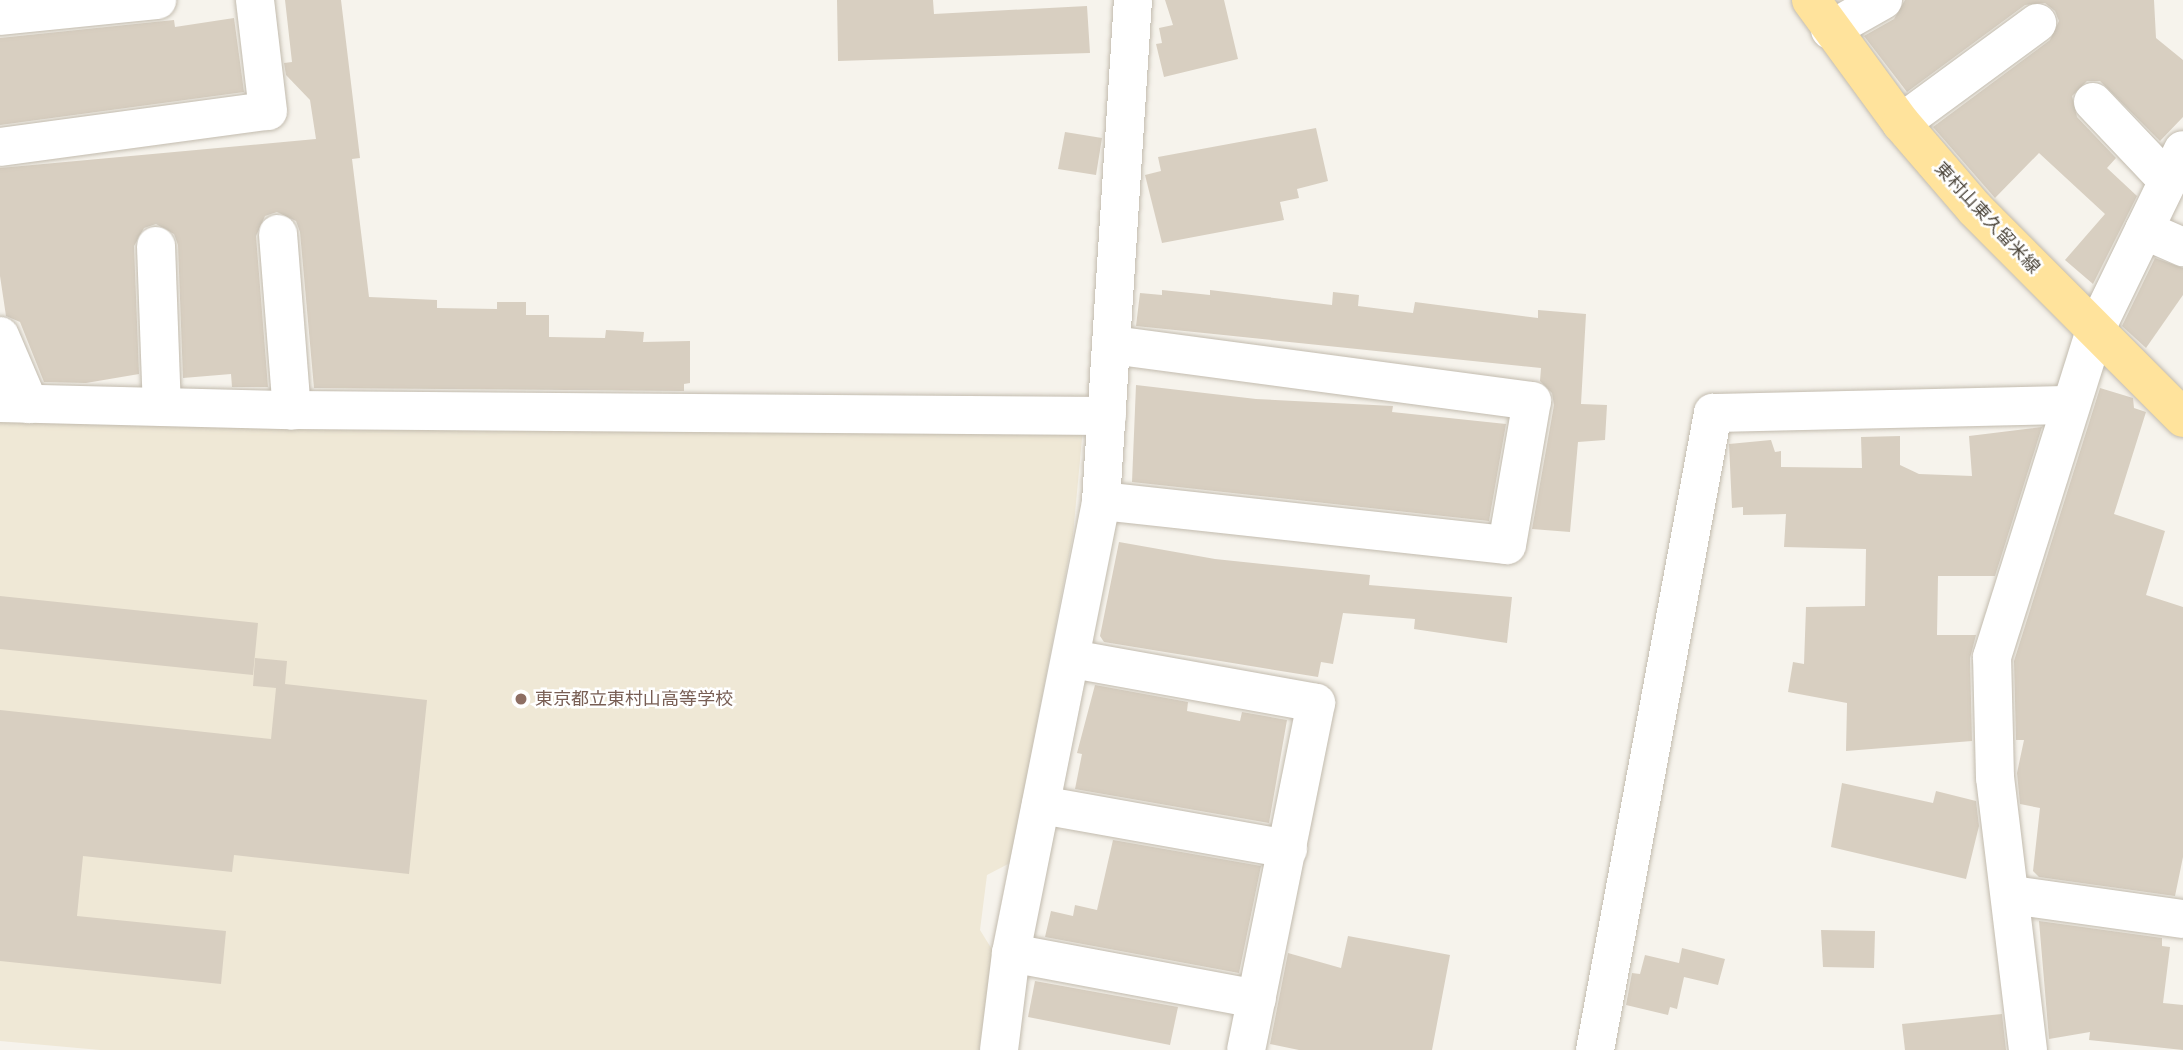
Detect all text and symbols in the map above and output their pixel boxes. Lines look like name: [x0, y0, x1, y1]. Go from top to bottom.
street label: 東村山東久留米線: [1930, 158, 2044, 278]
place label: 東京都立東村山高等学校: [535, 688, 733, 710]
marker: 東京都立東村山高等学校: [513, 691, 529, 707]

